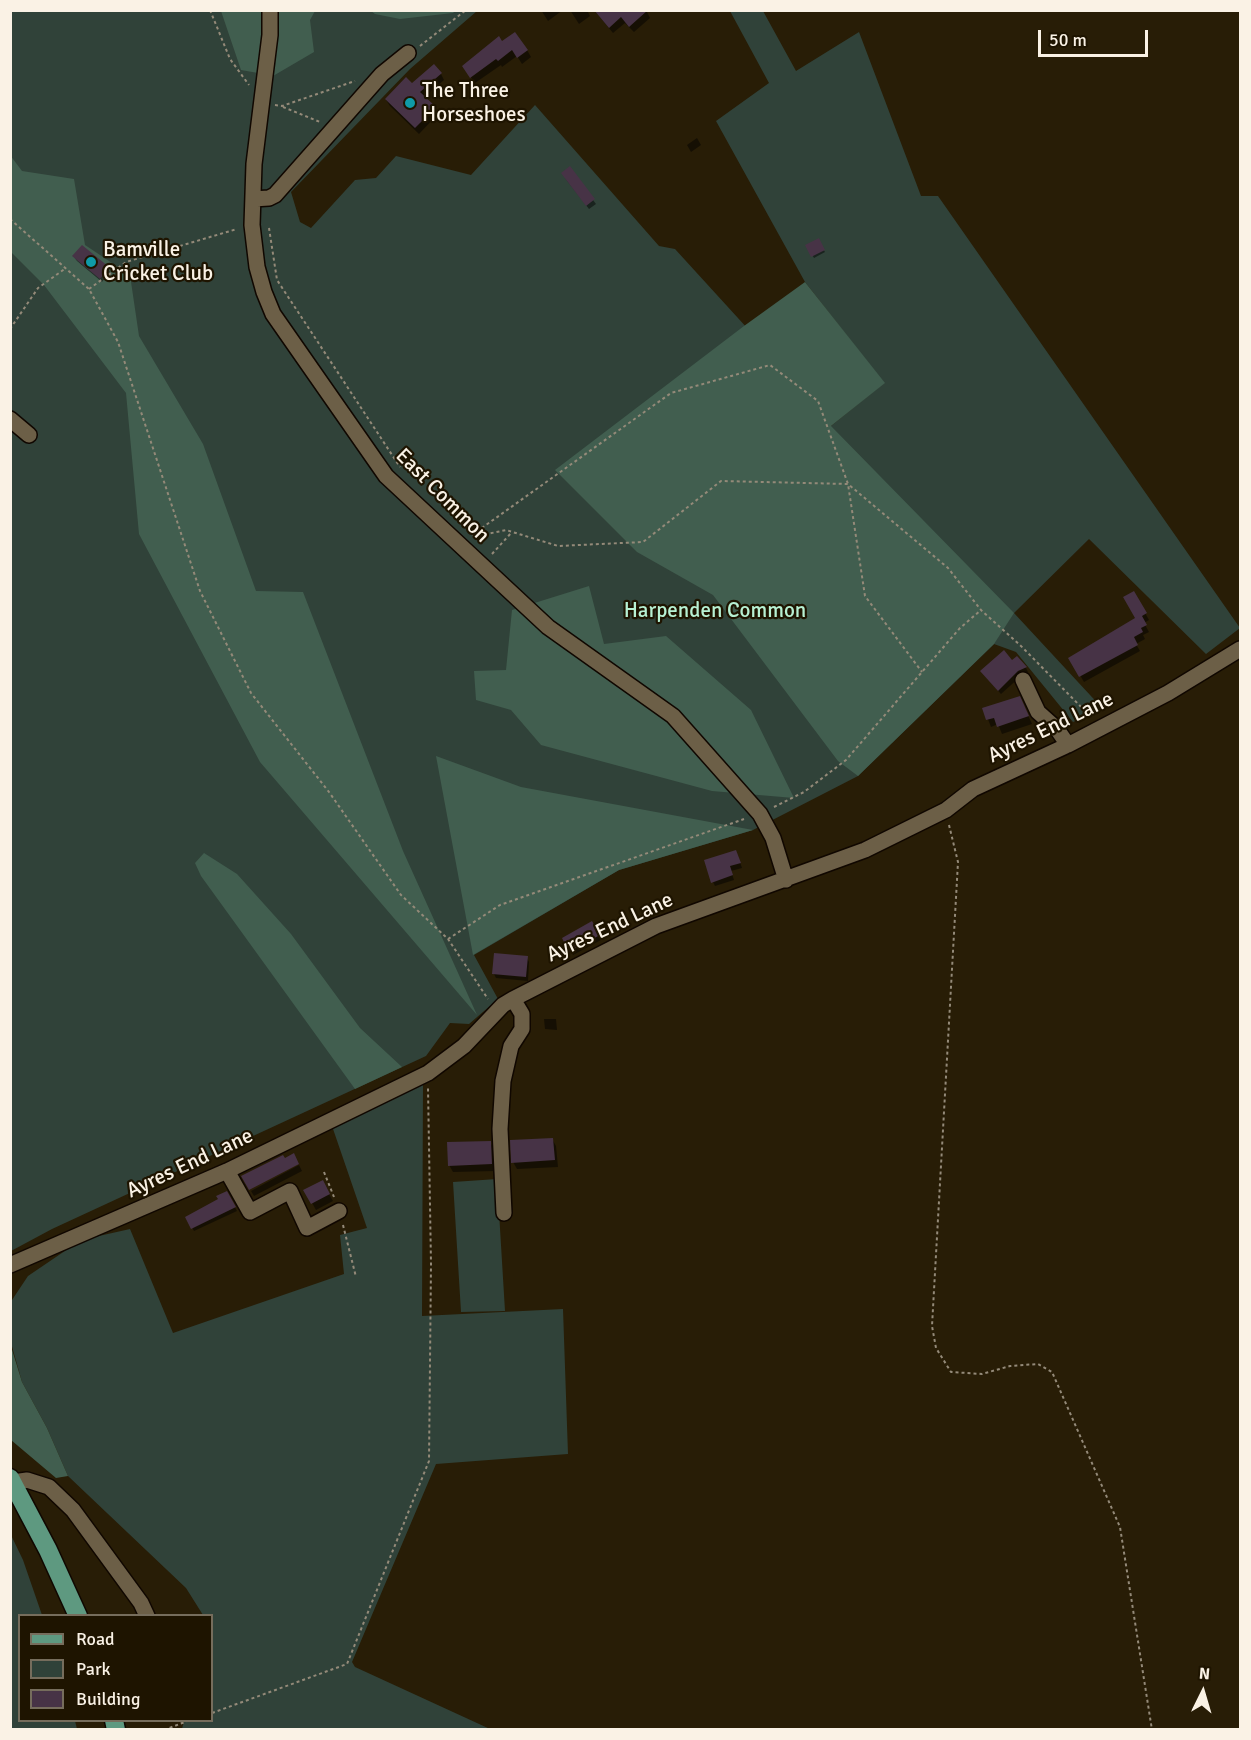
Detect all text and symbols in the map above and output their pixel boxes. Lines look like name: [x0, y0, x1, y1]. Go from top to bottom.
scale bar: [1041, 18, 1150, 56]
text: 50 m: [1049, 29, 1087, 51]
place label: The Three Horseshoes: [422, 78, 526, 128]
marker: The Three Horseshoes: [403, 96, 417, 110]
place label: Bamville Cricket Club: [103, 237, 213, 287]
marker: Bamville Cricket Club: [84, 255, 98, 269]
street label: East Common: [390, 444, 494, 548]
park label: Harpenden Common: [624, 598, 806, 624]
street label: Ayres End Lane: [984, 687, 1118, 769]
street label: Ayres End Lane: [543, 888, 677, 968]
street label: Ayres End Lane: [123, 1124, 257, 1204]
legend: [18, 1614, 213, 1722]
text: Road: [76, 1628, 115, 1650]
text: Park: [76, 1658, 111, 1680]
north arrow: [1173, 1662, 1233, 1722]
text: N: [1198, 1664, 1211, 1685]
text: Building: [76, 1688, 140, 1710]

